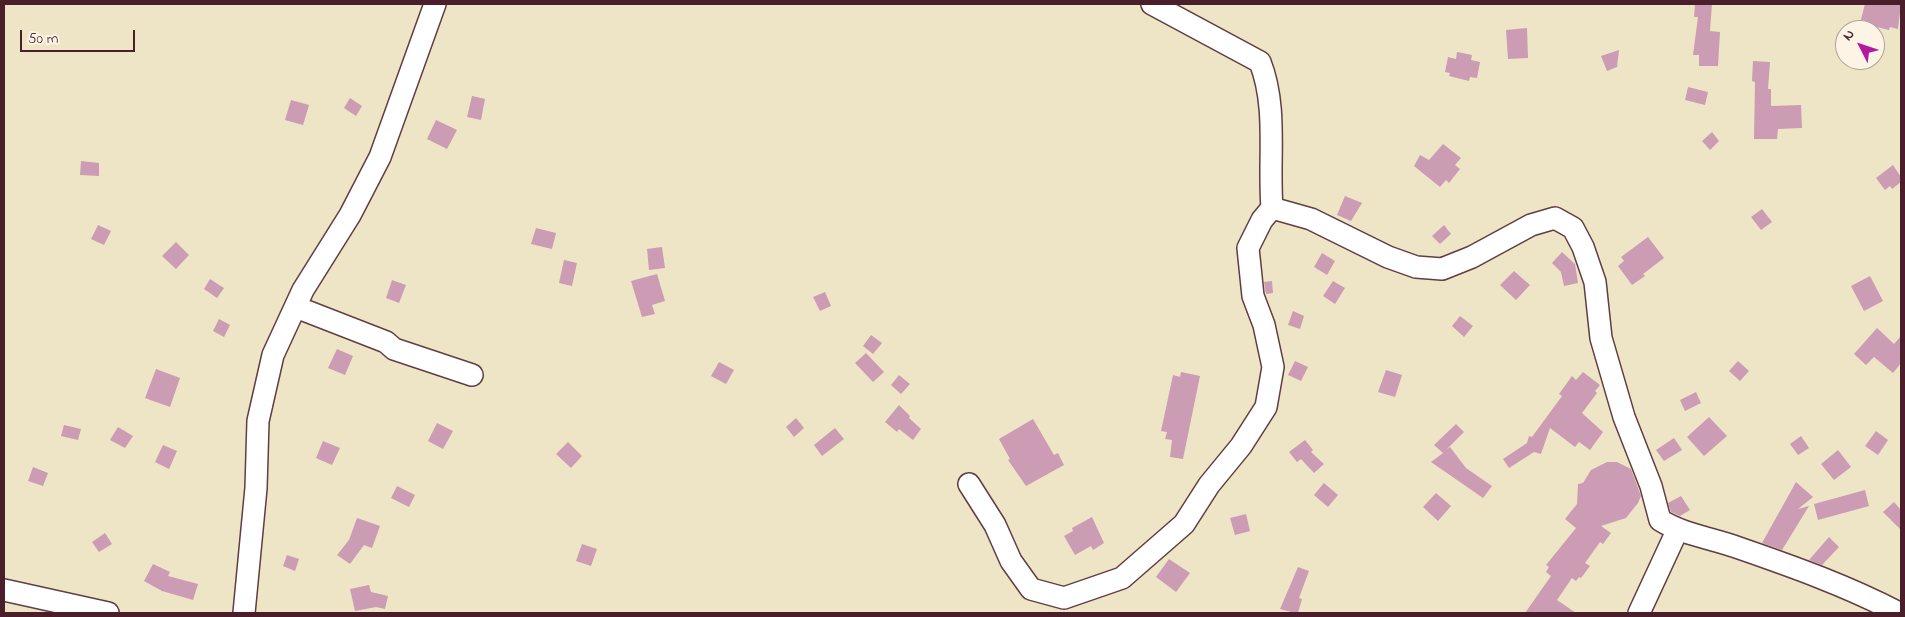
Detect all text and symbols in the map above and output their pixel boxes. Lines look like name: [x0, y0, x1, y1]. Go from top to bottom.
scale bar: [22, 20, 138, 52]
north arrow: [1835, 20, 1885, 70]
text: N: [1838, 25, 1860, 46]
text: 50 m: [28, 28, 58, 50]

